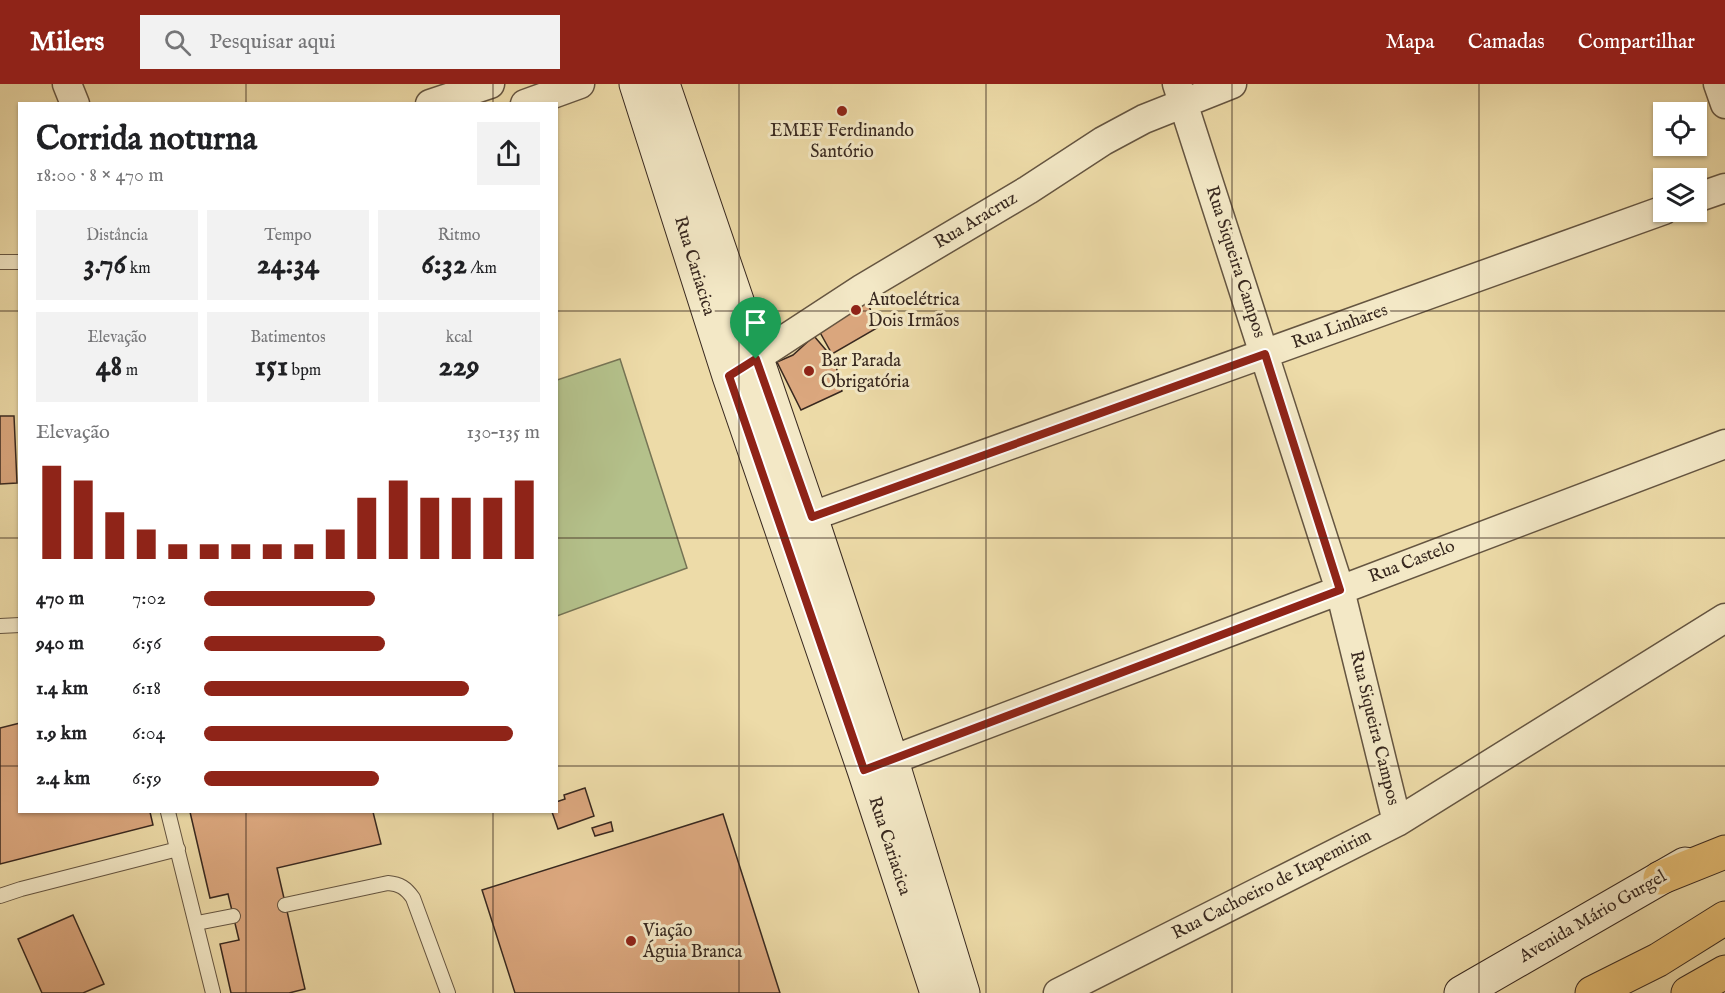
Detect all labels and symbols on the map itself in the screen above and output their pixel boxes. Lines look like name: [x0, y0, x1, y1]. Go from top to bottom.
marker: EMEF Ferdinando Santório: [835, 104, 849, 118]
place label: EMEF Ferdinando Santório: [770, 120, 914, 164]
street label: Rua Siqueira Campos: [1200, 183, 1270, 341]
street label: Rua Aracruz: [930, 187, 1022, 255]
street label: Rua Cariacica: [668, 214, 720, 319]
place label: Autoelétrica Dois Irmãos: [867, 289, 960, 333]
pin: [730, 297, 781, 359]
street label: Rua Linhares: [1289, 299, 1391, 355]
marker: Autoelétrica Dois Irmãos: [849, 303, 863, 317]
place label: Bar Parada Obrigatória: [821, 350, 910, 394]
marker: Bar Parada Obrigatória: [802, 364, 816, 378]
street label: Rua Castelo: [1366, 535, 1459, 589]
street label: Rua Siqueira Campos: [1344, 648, 1404, 808]
street label: Rua Cariacica: [862, 794, 916, 898]
street label: Rua Cachoeiro de Itapemirim: [1168, 825, 1376, 945]
street label: Avenida Mário Gurgel: [1514, 865, 1671, 969]
place label: Viação Águia Branca: [642, 920, 742, 964]
marker: Viação Águia Branca: [624, 934, 638, 948]

